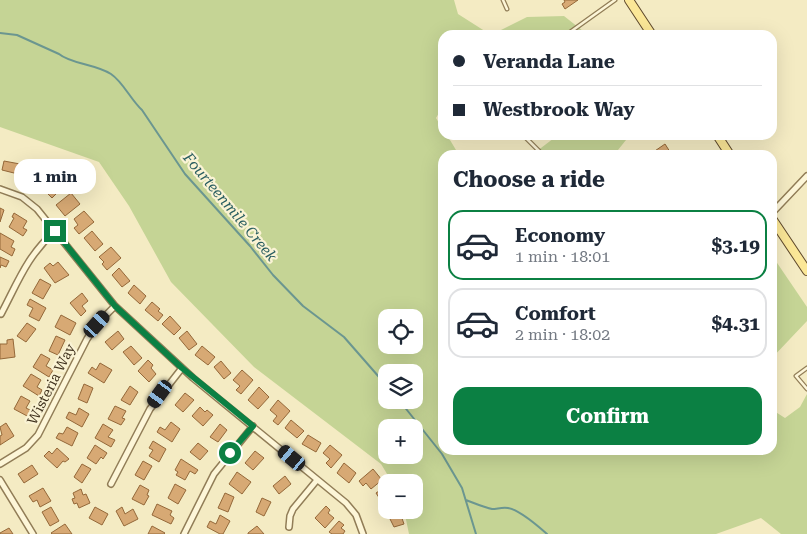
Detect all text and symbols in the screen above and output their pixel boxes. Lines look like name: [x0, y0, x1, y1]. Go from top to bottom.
text: Veranda Lane: [483, 50, 615, 73]
text: Westbrook Way: [483, 98, 635, 121]
water label: Fourteenmile Creek: [179, 148, 281, 266]
callout: 1 min: [14, 158, 96, 194]
text: 1 min: [33, 167, 77, 186]
text: Choose a ride: [453, 167, 605, 192]
route end: [44, 220, 66, 242]
icon: car: [455, 223, 500, 268]
text: Economy: [515, 224, 605, 247]
text: $3.19: [711, 234, 760, 257]
text: 1 min · 18:01: [515, 247, 610, 266]
icon: car: [455, 301, 500, 346]
text: Comfort: [515, 302, 596, 325]
car: [81, 308, 112, 340]
map controls: [378, 309, 423, 519]
button: locate: [378, 309, 423, 354]
text: $4.31: [711, 312, 760, 335]
text: 2 min · 18:02: [515, 325, 610, 344]
street label: Wisteria Way: [24, 340, 79, 427]
button: layers: [378, 364, 423, 409]
car: [145, 377, 174, 411]
button: Confirm: [453, 387, 762, 445]
button: +: [378, 419, 423, 464]
route start: [219, 442, 241, 464]
car: [275, 443, 308, 473]
button: −: [378, 474, 423, 519]

